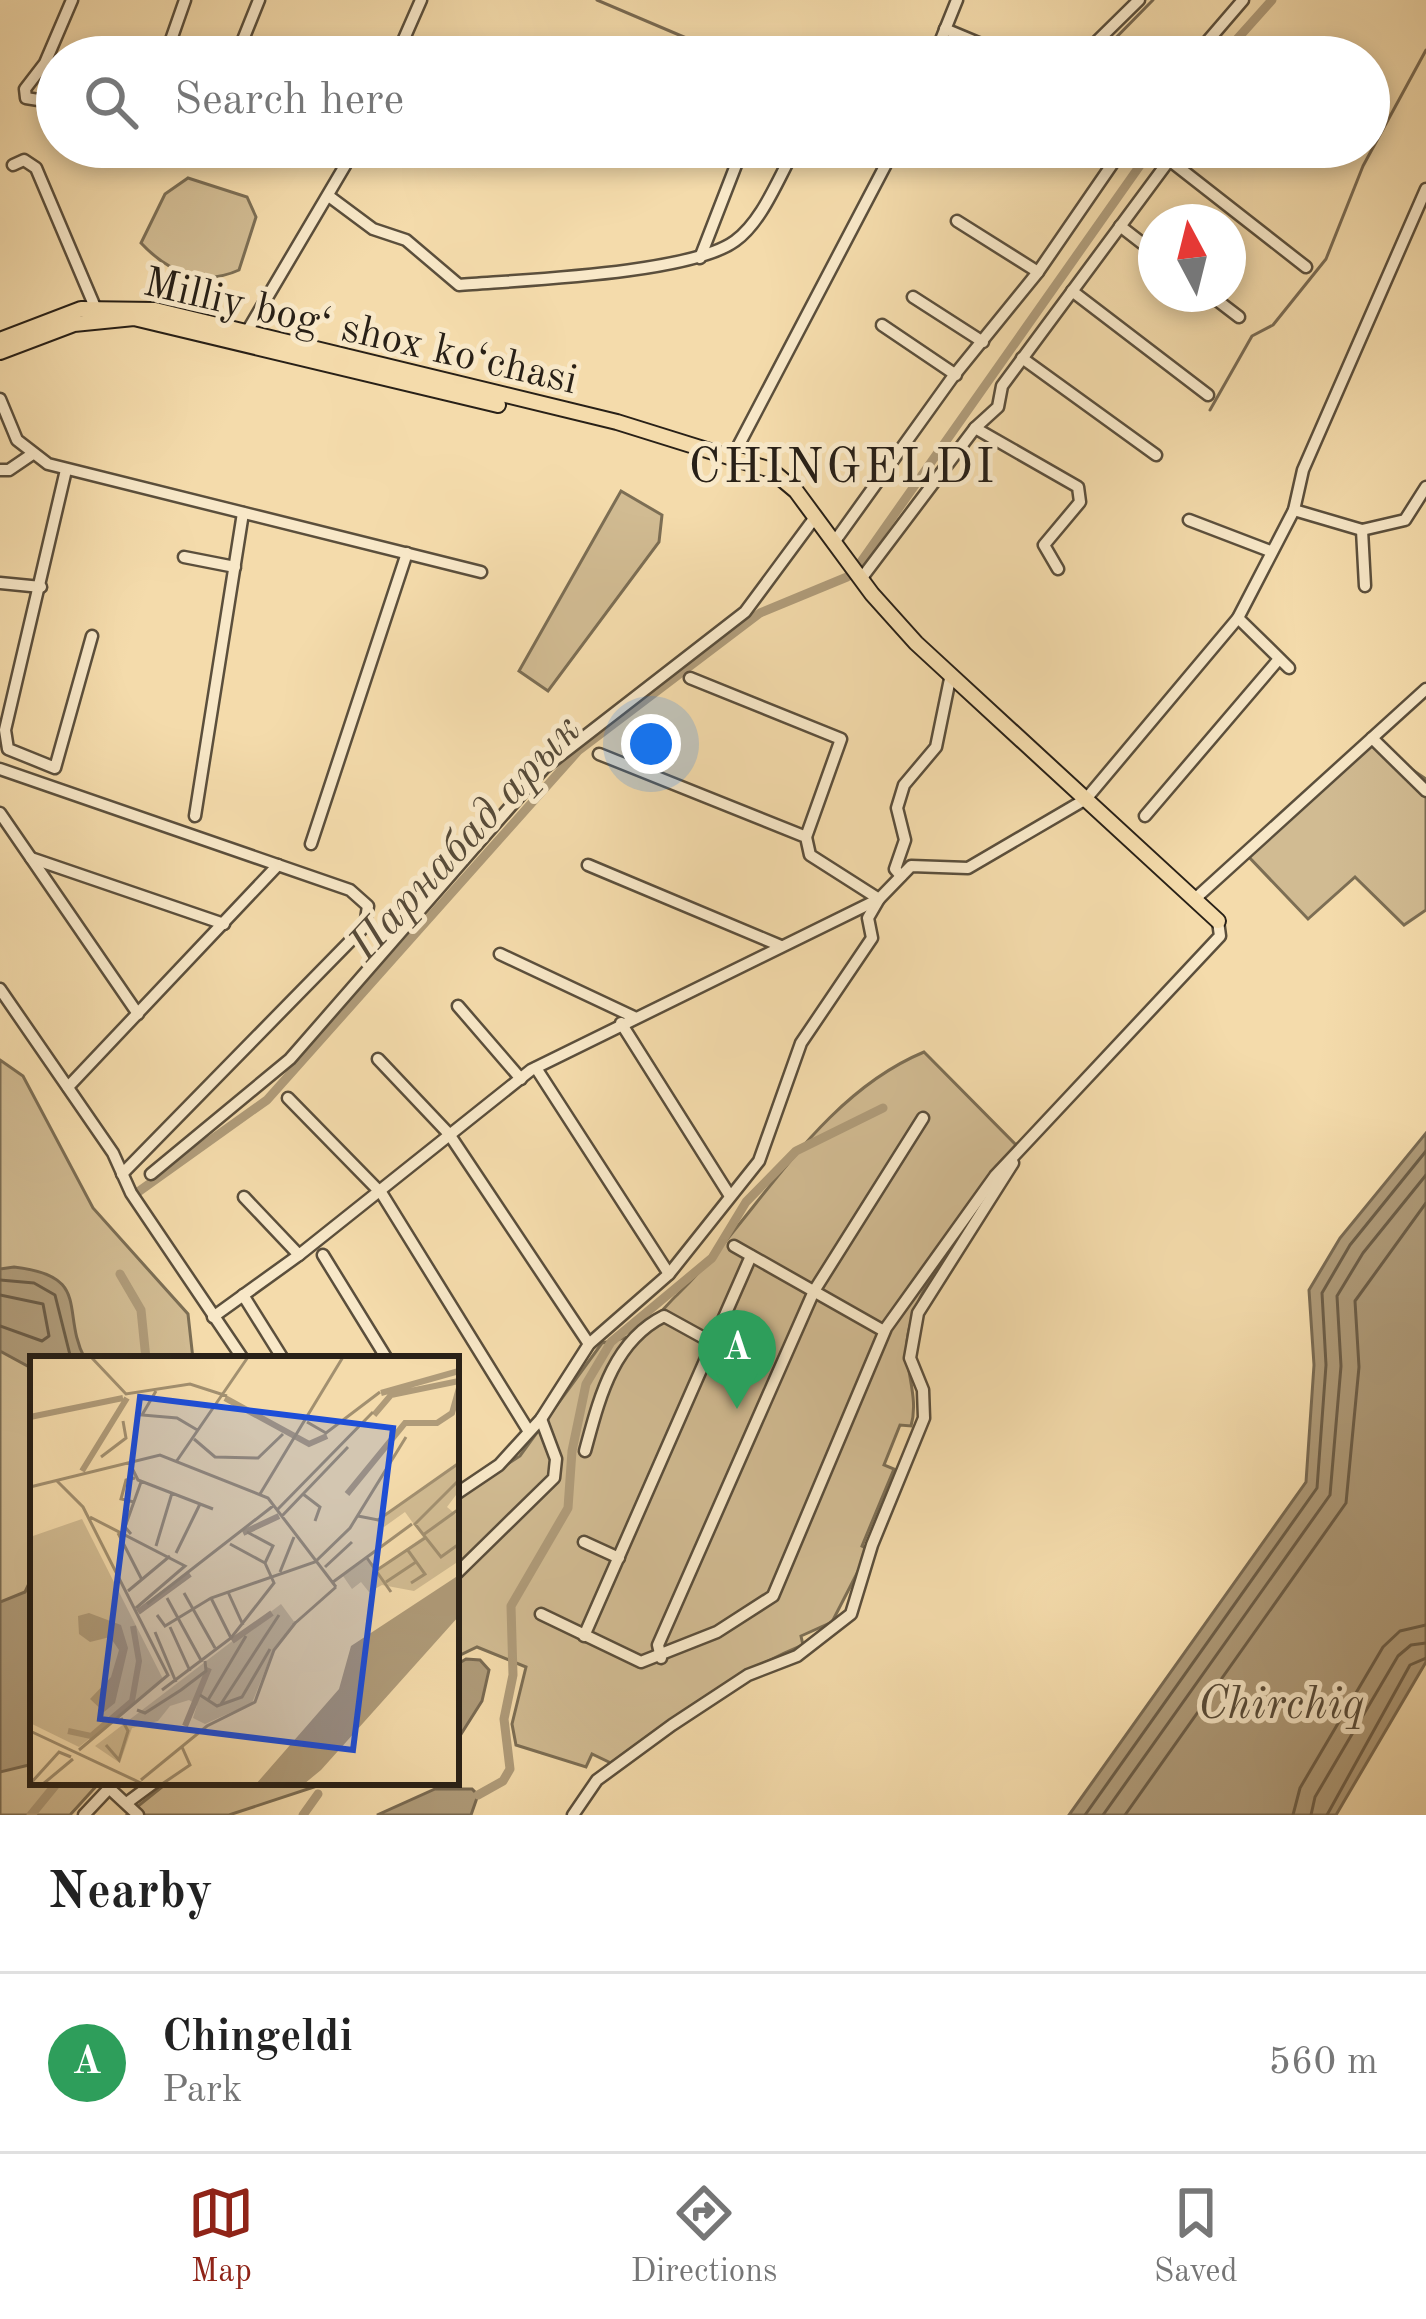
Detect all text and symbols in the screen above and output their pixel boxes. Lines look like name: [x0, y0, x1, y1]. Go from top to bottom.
search box: [36, 36, 1390, 168]
icon: search: [78, 69, 144, 135]
text: Search here: [174, 79, 404, 124]
north arrow: [1138, 204, 1246, 312]
street label: Milliy bog‘ shox ko‘chasi: [139, 263, 581, 403]
district label: CHINGELDI: [688, 445, 998, 493]
water label: Парнабад арык: [341, 708, 591, 971]
your location: [621, 714, 681, 774]
pin: A: [698, 1310, 776, 1409]
inset map: [30, 1356, 459, 1785]
water label: Chirchiq: [1198, 1683, 1364, 1729]
text: Nearby: [48, 1868, 213, 1919]
text: Chingeldi: [162, 2016, 353, 2061]
text: A: [72, 2043, 102, 2082]
text: 560 m: [1268, 2043, 1378, 2082]
text: Park: [162, 2071, 242, 2110]
tab: Map: [188, 2180, 254, 2293]
tab: Directions: [631, 2180, 777, 2293]
tab: Saved: [1154, 2180, 1238, 2293]

